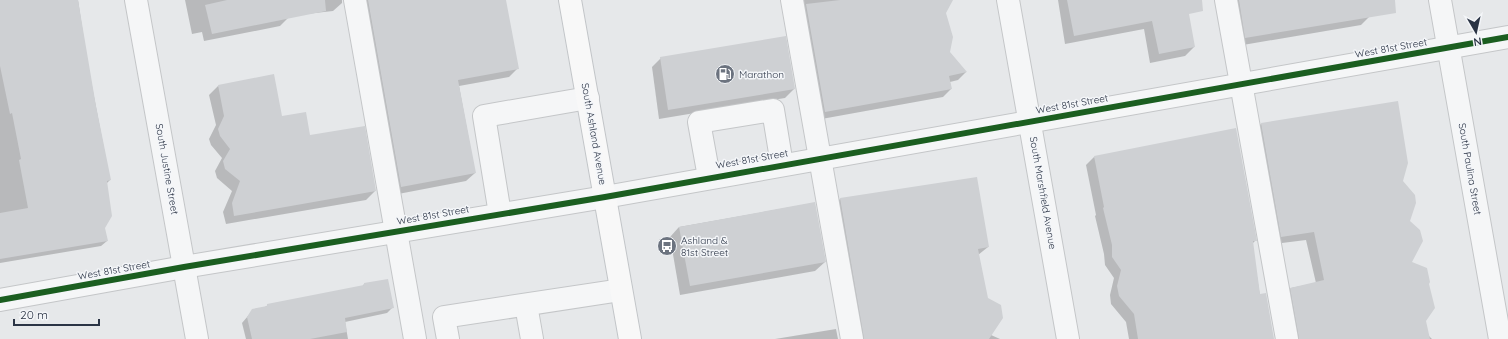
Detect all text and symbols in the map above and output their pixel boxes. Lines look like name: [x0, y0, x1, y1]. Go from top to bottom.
north arrow: [1456, 12, 1496, 52]
text: N: [1472, 34, 1483, 49]
street label: West 81st Street: [1354, 35, 1429, 61]
fuel station icon: Marathon: [714, 63, 736, 85]
place label: Marathon: [739, 68, 784, 81]
street label: South Ashland Avenue: [579, 82, 609, 186]
street label: West 81st Street: [1035, 91, 1110, 117]
street label: South Justine Street: [153, 122, 182, 216]
street label: South Paulina Street: [1456, 122, 1485, 217]
street label: South Marshfield Avenue: [1027, 136, 1059, 251]
street label: West 81st Street: [715, 146, 790, 172]
street label: West 81st Street: [396, 202, 471, 228]
place label: Ashland & 81st Street: [681, 234, 729, 259]
bus stop icon: Ashland & 81st Street: [656, 235, 678, 257]
street label: West 81st Street: [77, 257, 152, 283]
scale bar: [14, 301, 99, 327]
text: 20 m: [20, 307, 48, 322]

